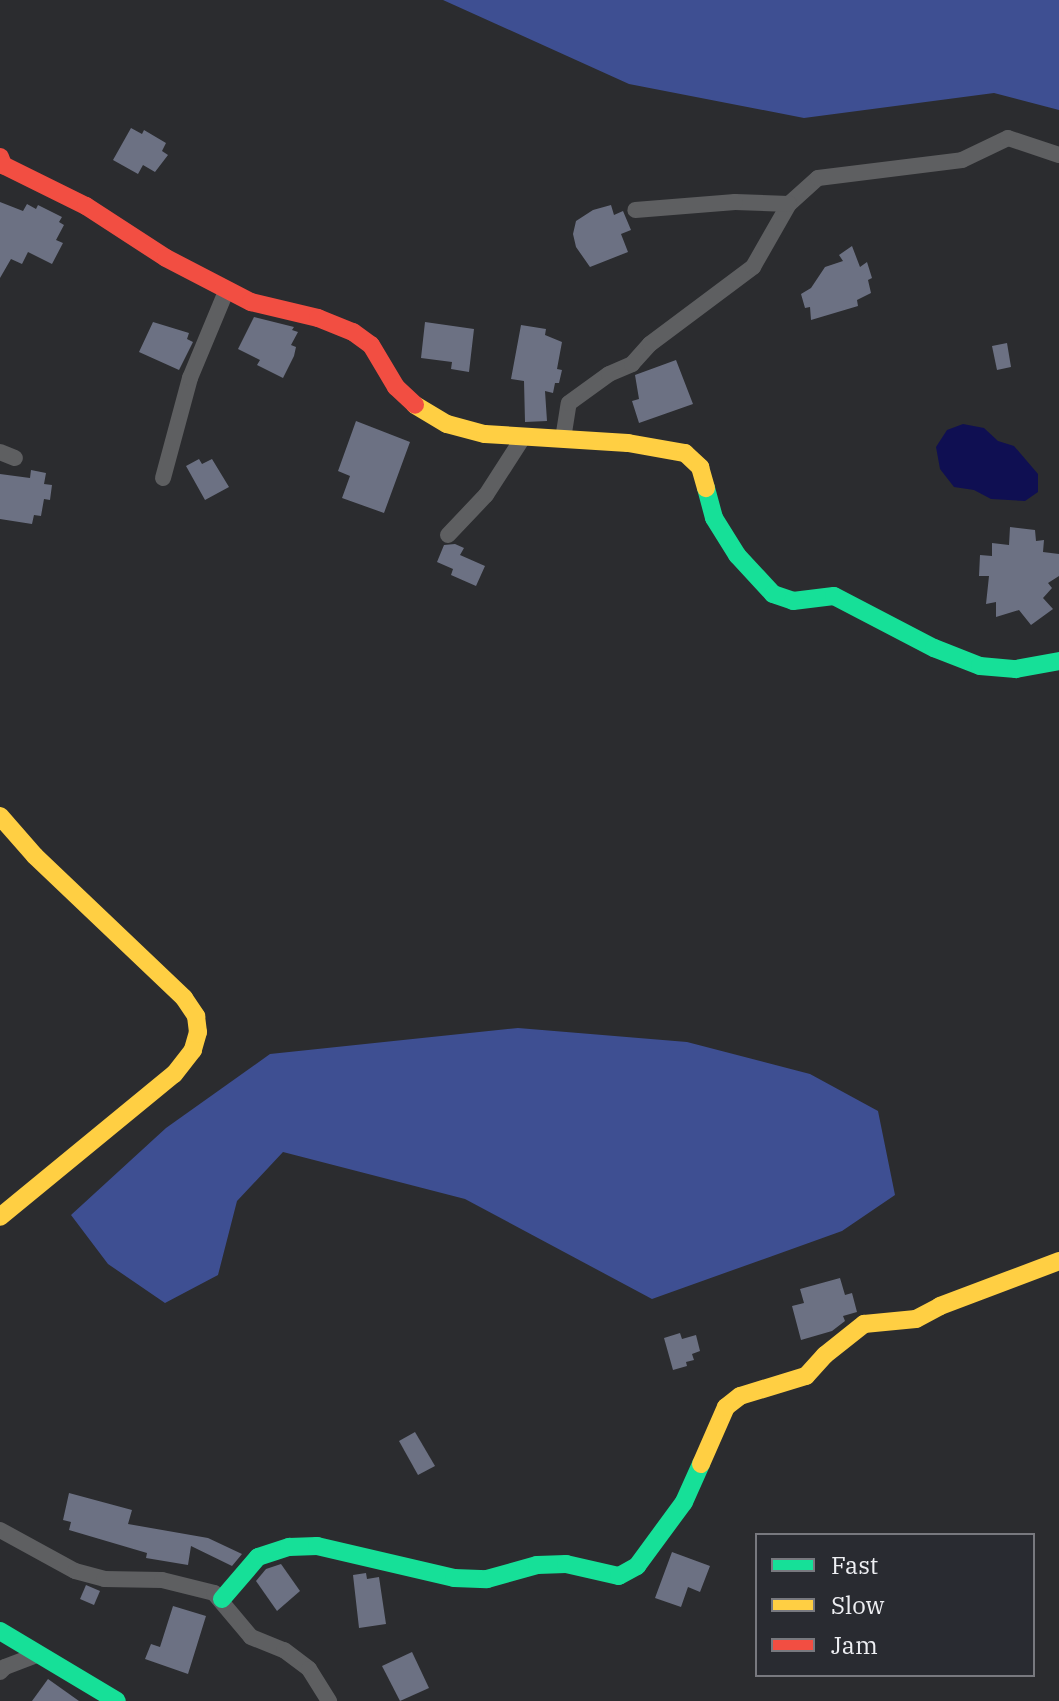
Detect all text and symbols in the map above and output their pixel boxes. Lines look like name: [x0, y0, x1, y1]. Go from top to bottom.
legend: [755, 1533, 1035, 1677]
text: Fast: [831, 1549, 878, 1581]
text: Slow: [831, 1589, 884, 1621]
text: Jam: [831, 1629, 878, 1661]

